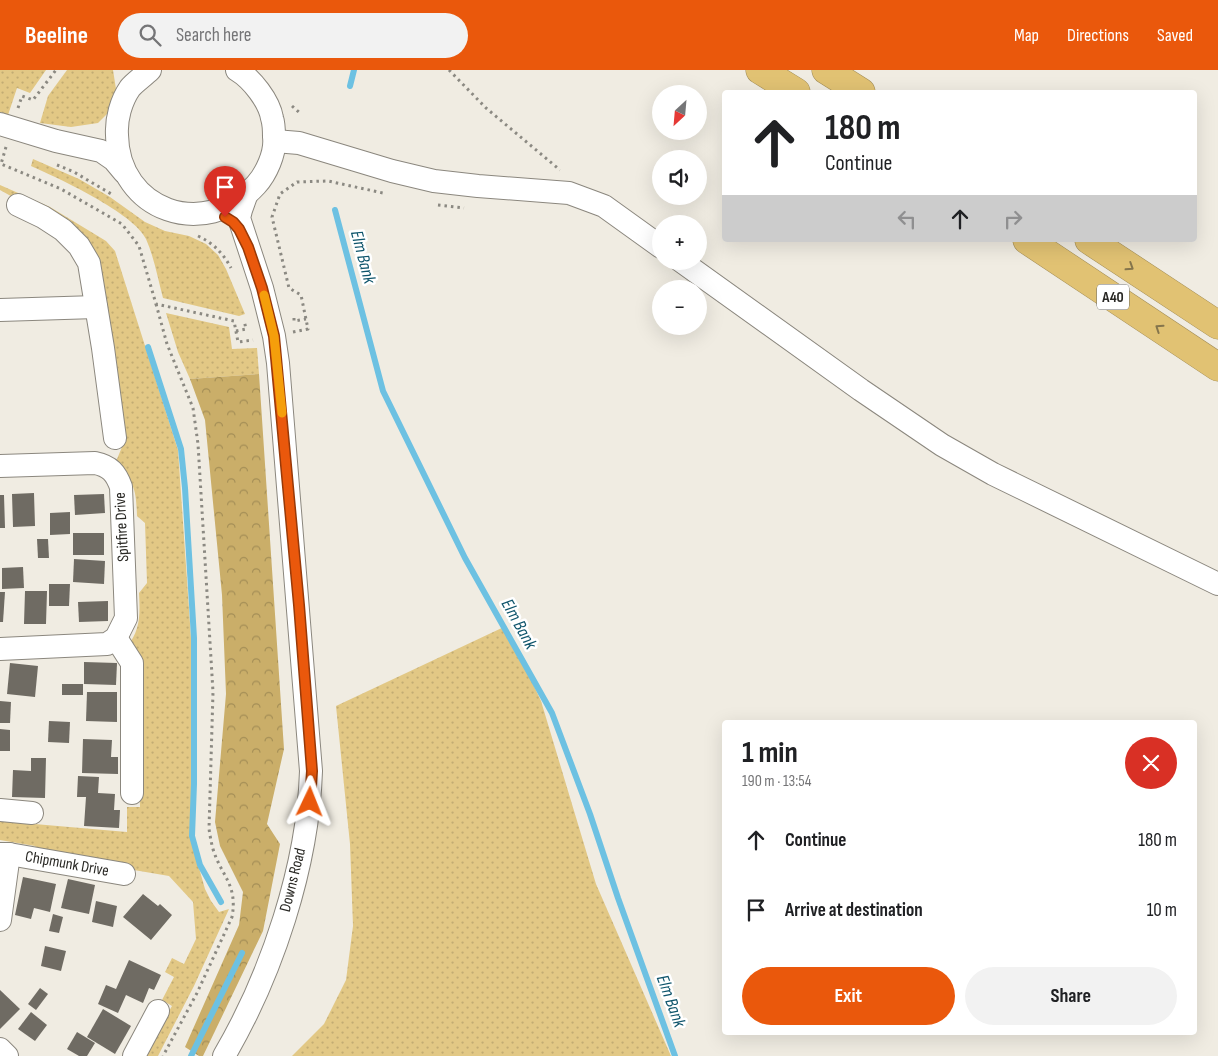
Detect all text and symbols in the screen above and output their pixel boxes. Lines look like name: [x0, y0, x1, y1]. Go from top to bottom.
search box: [118, 13, 468, 58]
text: Beeline: [25, 21, 88, 50]
icon: search: [136, 21, 164, 49]
text: Search here: [176, 24, 251, 47]
text: Map: [1014, 25, 1039, 46]
text: Directions: [1067, 25, 1129, 46]
text: Saved: [1157, 25, 1193, 46]
north arrow: [652, 85, 708, 140]
map controls: [652, 85, 707, 335]
text: 180 m: [825, 107, 901, 150]
icon: ahead: [742, 110, 807, 175]
button: sound: [652, 150, 707, 205]
text: Continue: [825, 150, 892, 177]
pin: [204, 166, 246, 217]
icon: arrive: [211, 173, 239, 201]
icon: left: [893, 205, 921, 233]
icon: ahead: [946, 205, 974, 233]
icon: right: [999, 205, 1027, 233]
button: +: [652, 215, 707, 270]
water label: Elm Bank: [346, 228, 380, 287]
one-way arrow: [1124, 260, 1133, 270]
button: −: [652, 280, 707, 335]
road number: A40: [1097, 284, 1129, 310]
one-way arrow: [1155, 325, 1165, 334]
street label: Spitfire Drive: [111, 492, 133, 562]
water label: Elm Bank: [497, 595, 542, 654]
text: 1 min: [742, 735, 798, 771]
button: close: [1125, 737, 1177, 789]
text: 190 m · 13:54: [742, 772, 811, 791]
position arrow: [283, 775, 335, 827]
icon: ahead: [742, 826, 770, 854]
text: Continue: [785, 829, 846, 852]
text: 180 m: [1138, 829, 1177, 852]
street label: Downs Road: [276, 846, 310, 914]
street label: Chipmunk Drive: [24, 847, 110, 881]
icon: arrive: [742, 896, 770, 924]
text: Arrive at destination: [785, 899, 923, 922]
text: 10 m: [1147, 899, 1177, 922]
button: Exit: [742, 967, 955, 1025]
button: Share: [965, 967, 1177, 1025]
water label: Elm Bank: [652, 972, 691, 1031]

